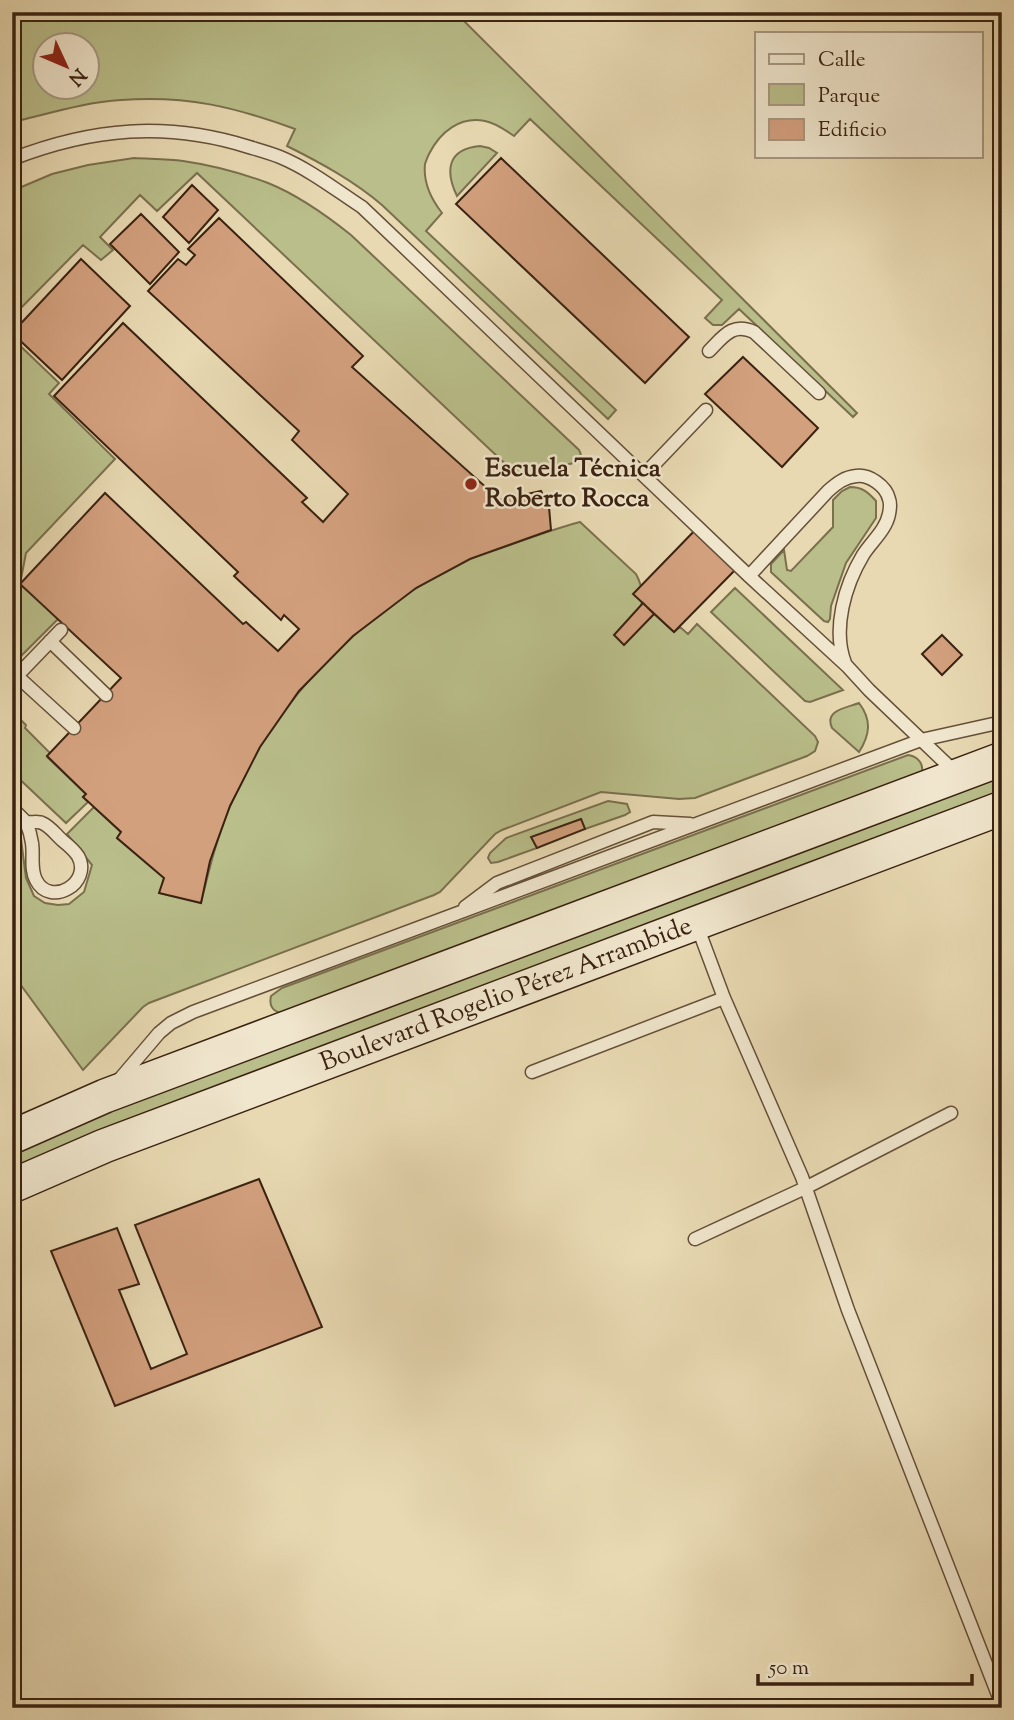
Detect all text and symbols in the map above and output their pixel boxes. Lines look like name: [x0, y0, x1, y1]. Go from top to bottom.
north arrow: [32, 32, 102, 102]
legend: [755, 32, 982, 158]
text: Calle: [818, 46, 866, 76]
text: N: [61, 61, 91, 91]
text: Parque: [818, 82, 880, 112]
text: Edificio: [818, 116, 887, 146]
place label: Escuela Técnica Roberto Rocca: [485, 451, 661, 518]
marker: Escuela Técnica Roberto Rocca: [463, 476, 479, 492]
street label: Boulevard Rogelio Pérez Arrambide: [315, 908, 697, 1082]
scale bar: [758, 1643, 972, 1687]
text: 50 m: [768, 1654, 809, 1684]

